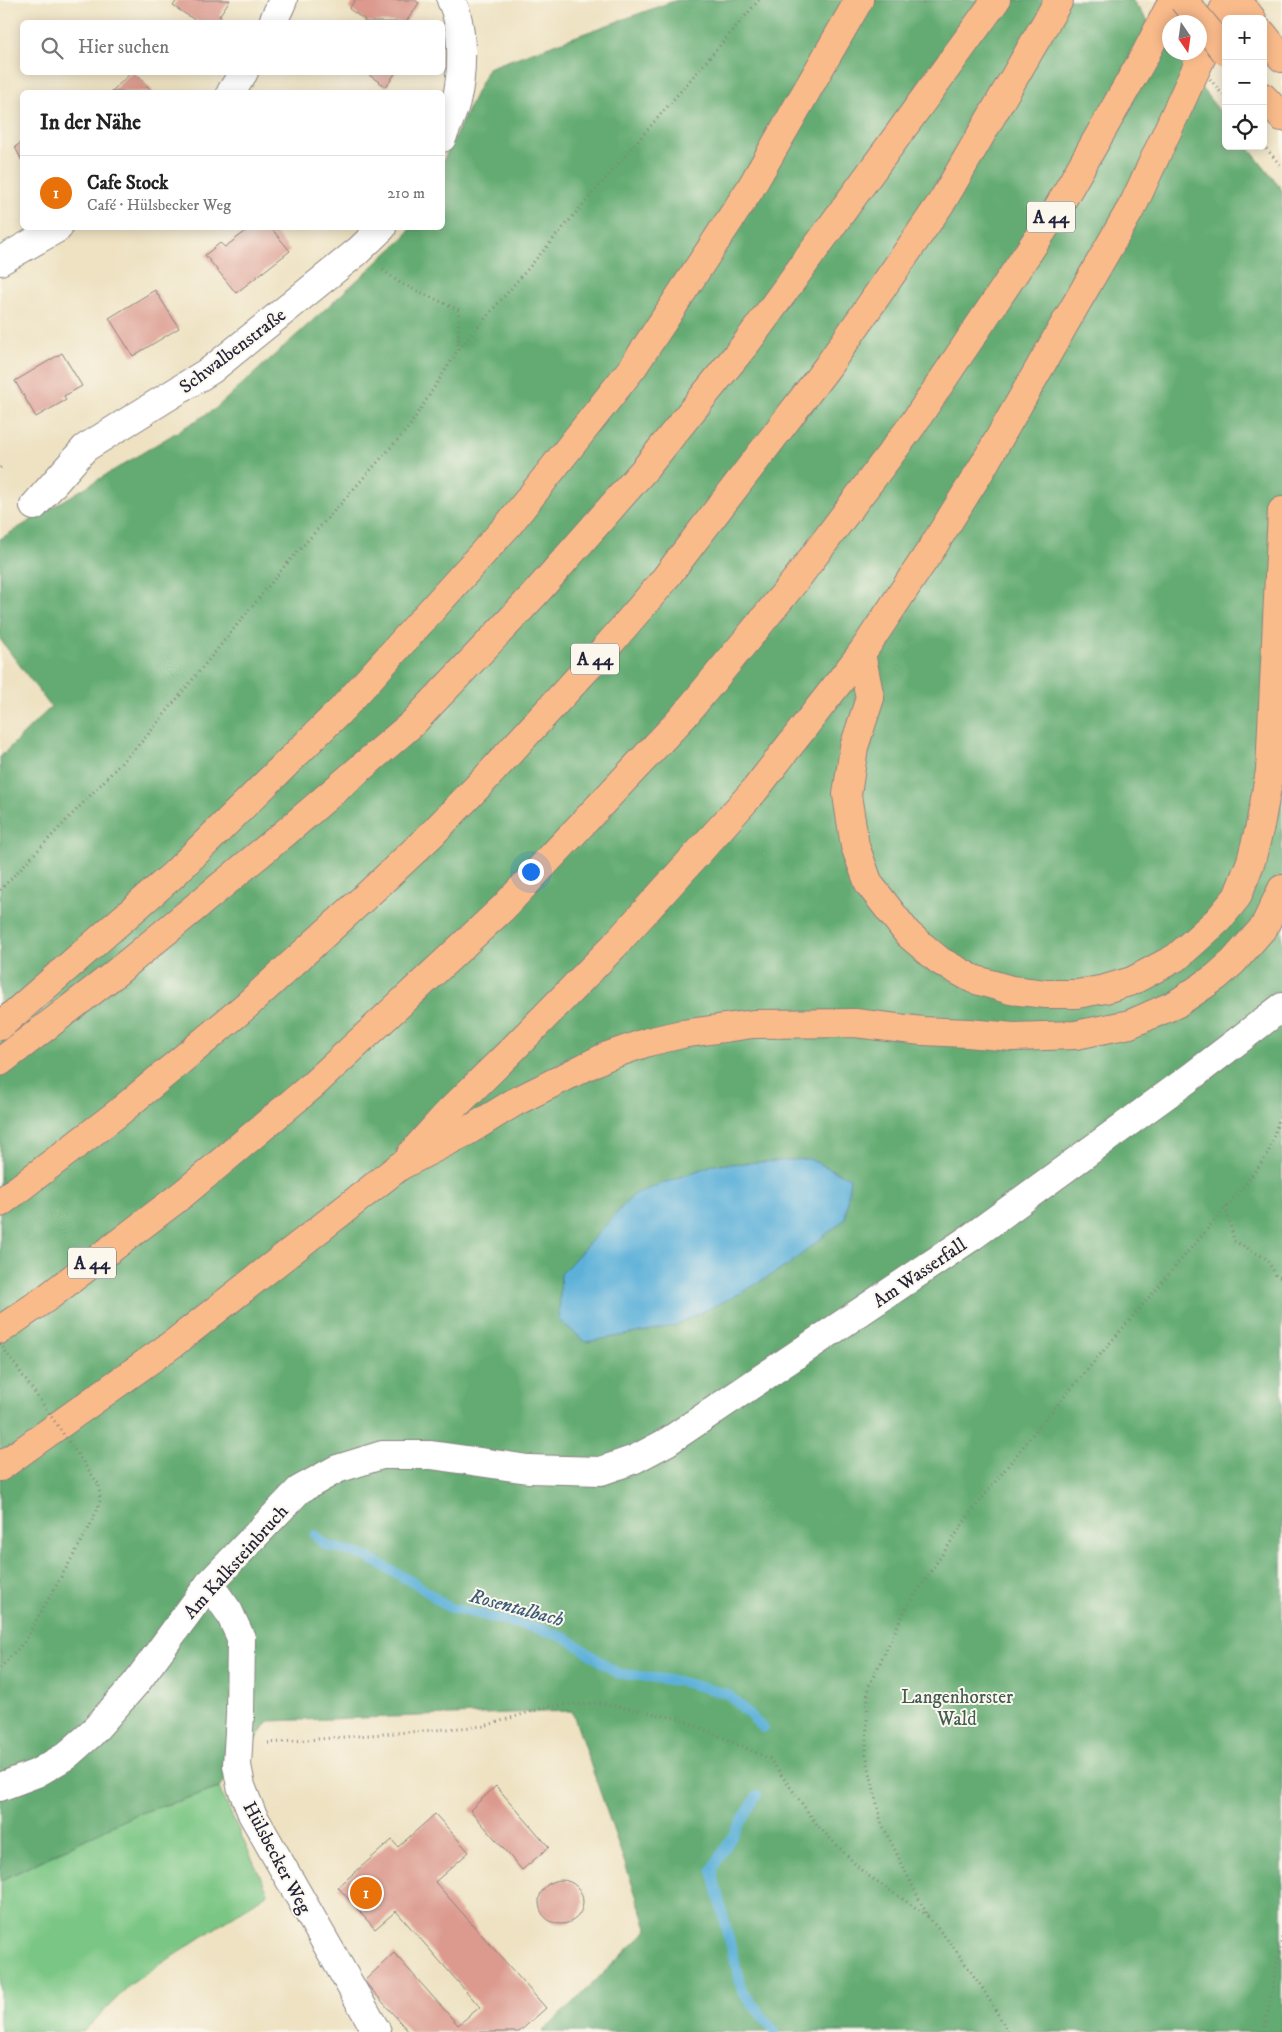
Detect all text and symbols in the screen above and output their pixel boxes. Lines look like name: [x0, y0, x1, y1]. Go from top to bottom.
north arrow: [1162, 15, 1207, 60]
map controls: [1222, 15, 1267, 150]
button: +: [1222, 15, 1267, 60]
search box: [20, 20, 445, 75]
icon: search: [38, 34, 66, 62]
text: Hier suchen: [78, 36, 169, 59]
button: −: [1222, 60, 1267, 105]
button: locate: [1222, 105, 1267, 150]
text: In der Nähe: [40, 110, 141, 136]
text: Cafe Stock: [87, 172, 169, 195]
text: 1: [53, 183, 59, 203]
text: 210 m: [387, 183, 425, 203]
text: Café · Hülsbecker Weg: [87, 195, 231, 215]
road number: A 44: [1027, 202, 1075, 232]
street label: Schwalbenstraße: [175, 304, 291, 399]
road number: A 44: [571, 644, 619, 674]
your location: [518, 859, 544, 885]
street label: Am Wasserfall: [869, 1233, 971, 1313]
road number: A 44: [68, 1248, 116, 1278]
street label: Am Kalksteinbruch: [179, 1500, 293, 1624]
water label: Rosentalbach: [466, 1584, 566, 1633]
park label: Langenhorster Wald: [901, 1686, 1013, 1731]
street label: Hülsbecker Weg: [237, 1798, 316, 1918]
pin: 1: [350, 1874, 382, 1912]

